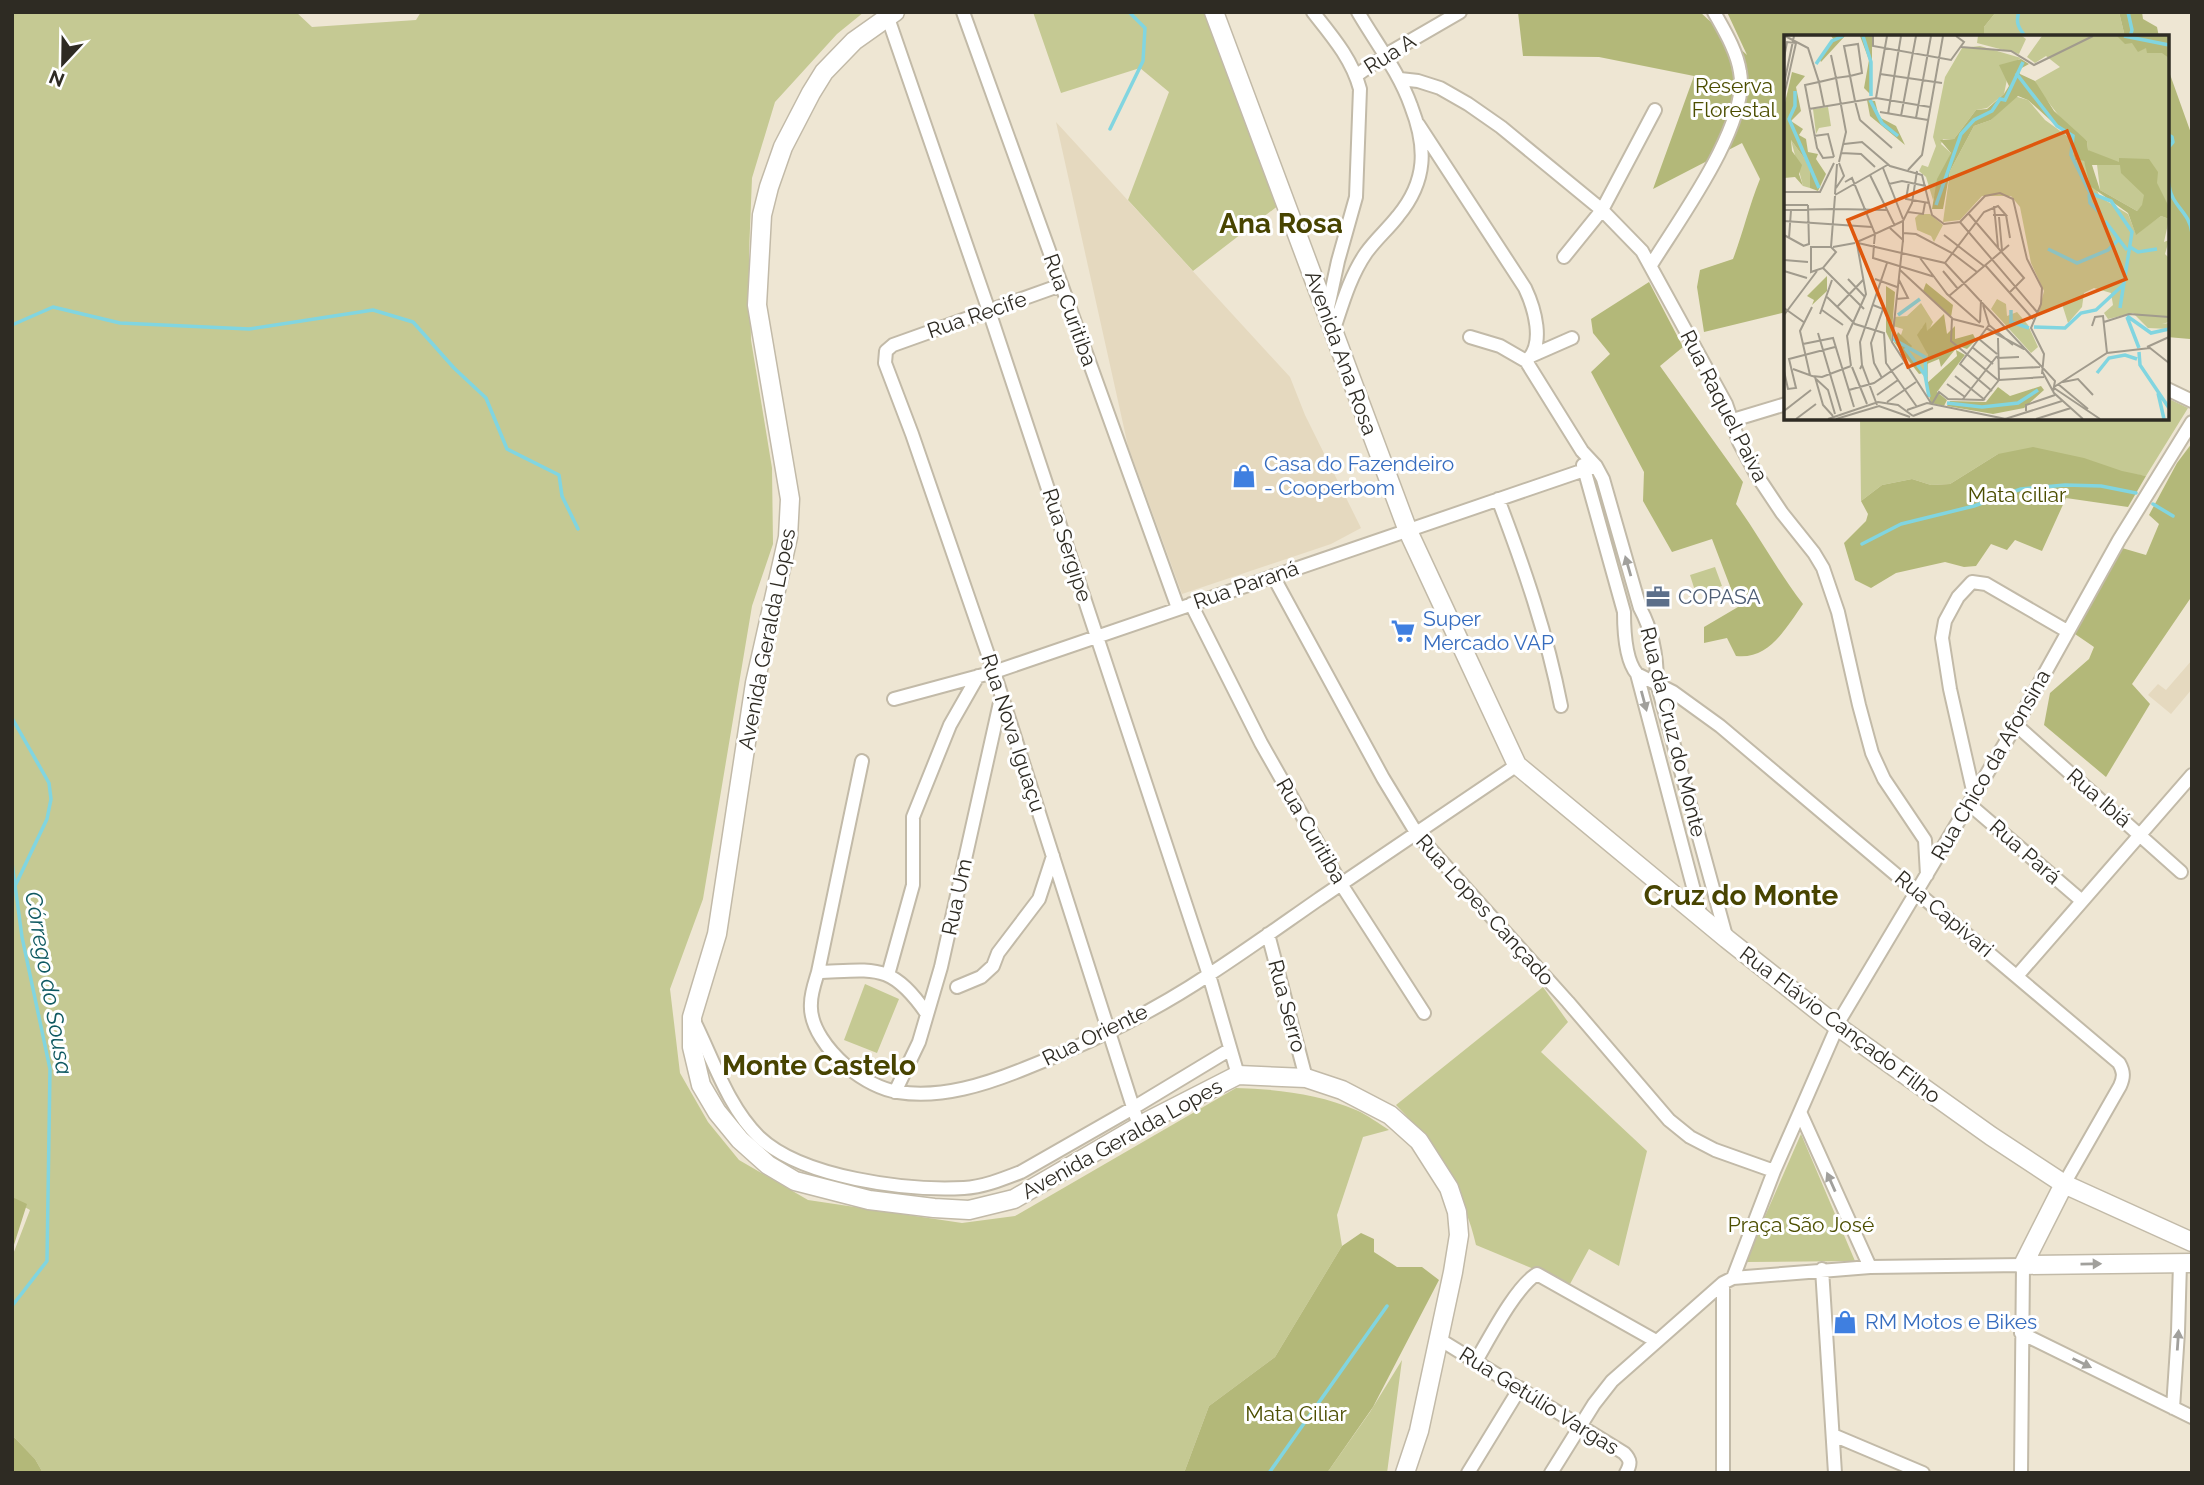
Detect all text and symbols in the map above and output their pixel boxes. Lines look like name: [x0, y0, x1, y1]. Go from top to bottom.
north arrow: [28, 28, 98, 98]
street label: Rua A: [1359, 28, 1420, 79]
inset map: [1784, 35, 2169, 420]
text: N: [46, 66, 67, 92]
park label: Reserva Florestal: [1692, 73, 1776, 122]
district label: Ana Rosa: [1219, 207, 1343, 240]
street label: Rua Curitiba: [1039, 250, 1102, 369]
street label: Avenida Ana Rosa: [1300, 267, 1383, 439]
street label: Rua Recife: [924, 286, 1030, 343]
street label: Rua Raquel Paiva: [1675, 326, 1774, 486]
place label: Casa do Fazendeiro - Cooperbom: [1264, 451, 1454, 500]
shop icon: Casa do Fazendeiro - Cooperbom: [1230, 462, 1258, 490]
park label: Mata ciliar: [1968, 482, 2067, 507]
street label: Rua Sergipe: [1037, 485, 1098, 605]
street label: Avenida Geralda Lopes: [733, 526, 800, 752]
street label: Rua Paraná: [1190, 555, 1302, 614]
one-way arrow: [1623, 556, 1633, 577]
office icon: COPASA: [1644, 583, 1672, 611]
place label: COPASA: [1678, 584, 1761, 609]
place label: Super Mercado VAP: [1423, 606, 1554, 655]
supermarket icon: Super Mercado VAP: [1389, 617, 1417, 645]
street label: Rua da Cruz do Monte: [1635, 624, 1712, 839]
street label: Rua Nova Iguaçu: [976, 651, 1051, 815]
street label: Rua Chico da Afonsina: [1926, 665, 2055, 865]
one-way arrow: [1639, 690, 1650, 712]
street label: Rua Ibiá: [2062, 763, 2137, 832]
street label: Rua Curitiba: [1271, 774, 1352, 888]
street label: Rua Pará: [1985, 814, 2066, 889]
street label: Rua Lopes Cançado: [1411, 829, 1560, 990]
street label: Rua Um: [936, 856, 977, 938]
street label: Rua Capivari: [1890, 865, 1999, 962]
district label: Cruz do Monte: [1644, 879, 1839, 912]
water label: Córrego do Sousa: [20, 889, 79, 1077]
street label: Rua Flávio Cançado Filho: [1735, 941, 1946, 1108]
street label: Rua Serro: [1263, 957, 1312, 1055]
street label: Rua Oriente: [1038, 998, 1152, 1071]
district label: Monte Castelo: [722, 1049, 916, 1082]
street label: Avenida Geralda Lopes: [1017, 1073, 1226, 1204]
one-way arrow: [1826, 1172, 1837, 1192]
park label: Praça São José: [1728, 1212, 1874, 1237]
one-way arrow: [2080, 1258, 2102, 1270]
shop icon: RM Motos e Bikes: [1831, 1308, 1859, 1336]
place label: RM Motos e Bikes: [1865, 1309, 2037, 1334]
one-way arrow: [2172, 1329, 2183, 1351]
street label: Rua Getúlio Vargas: [1455, 1341, 1624, 1460]
one-way arrow: [2072, 1358, 2092, 1369]
park label: Mata Ciliar: [1245, 1401, 1347, 1426]

